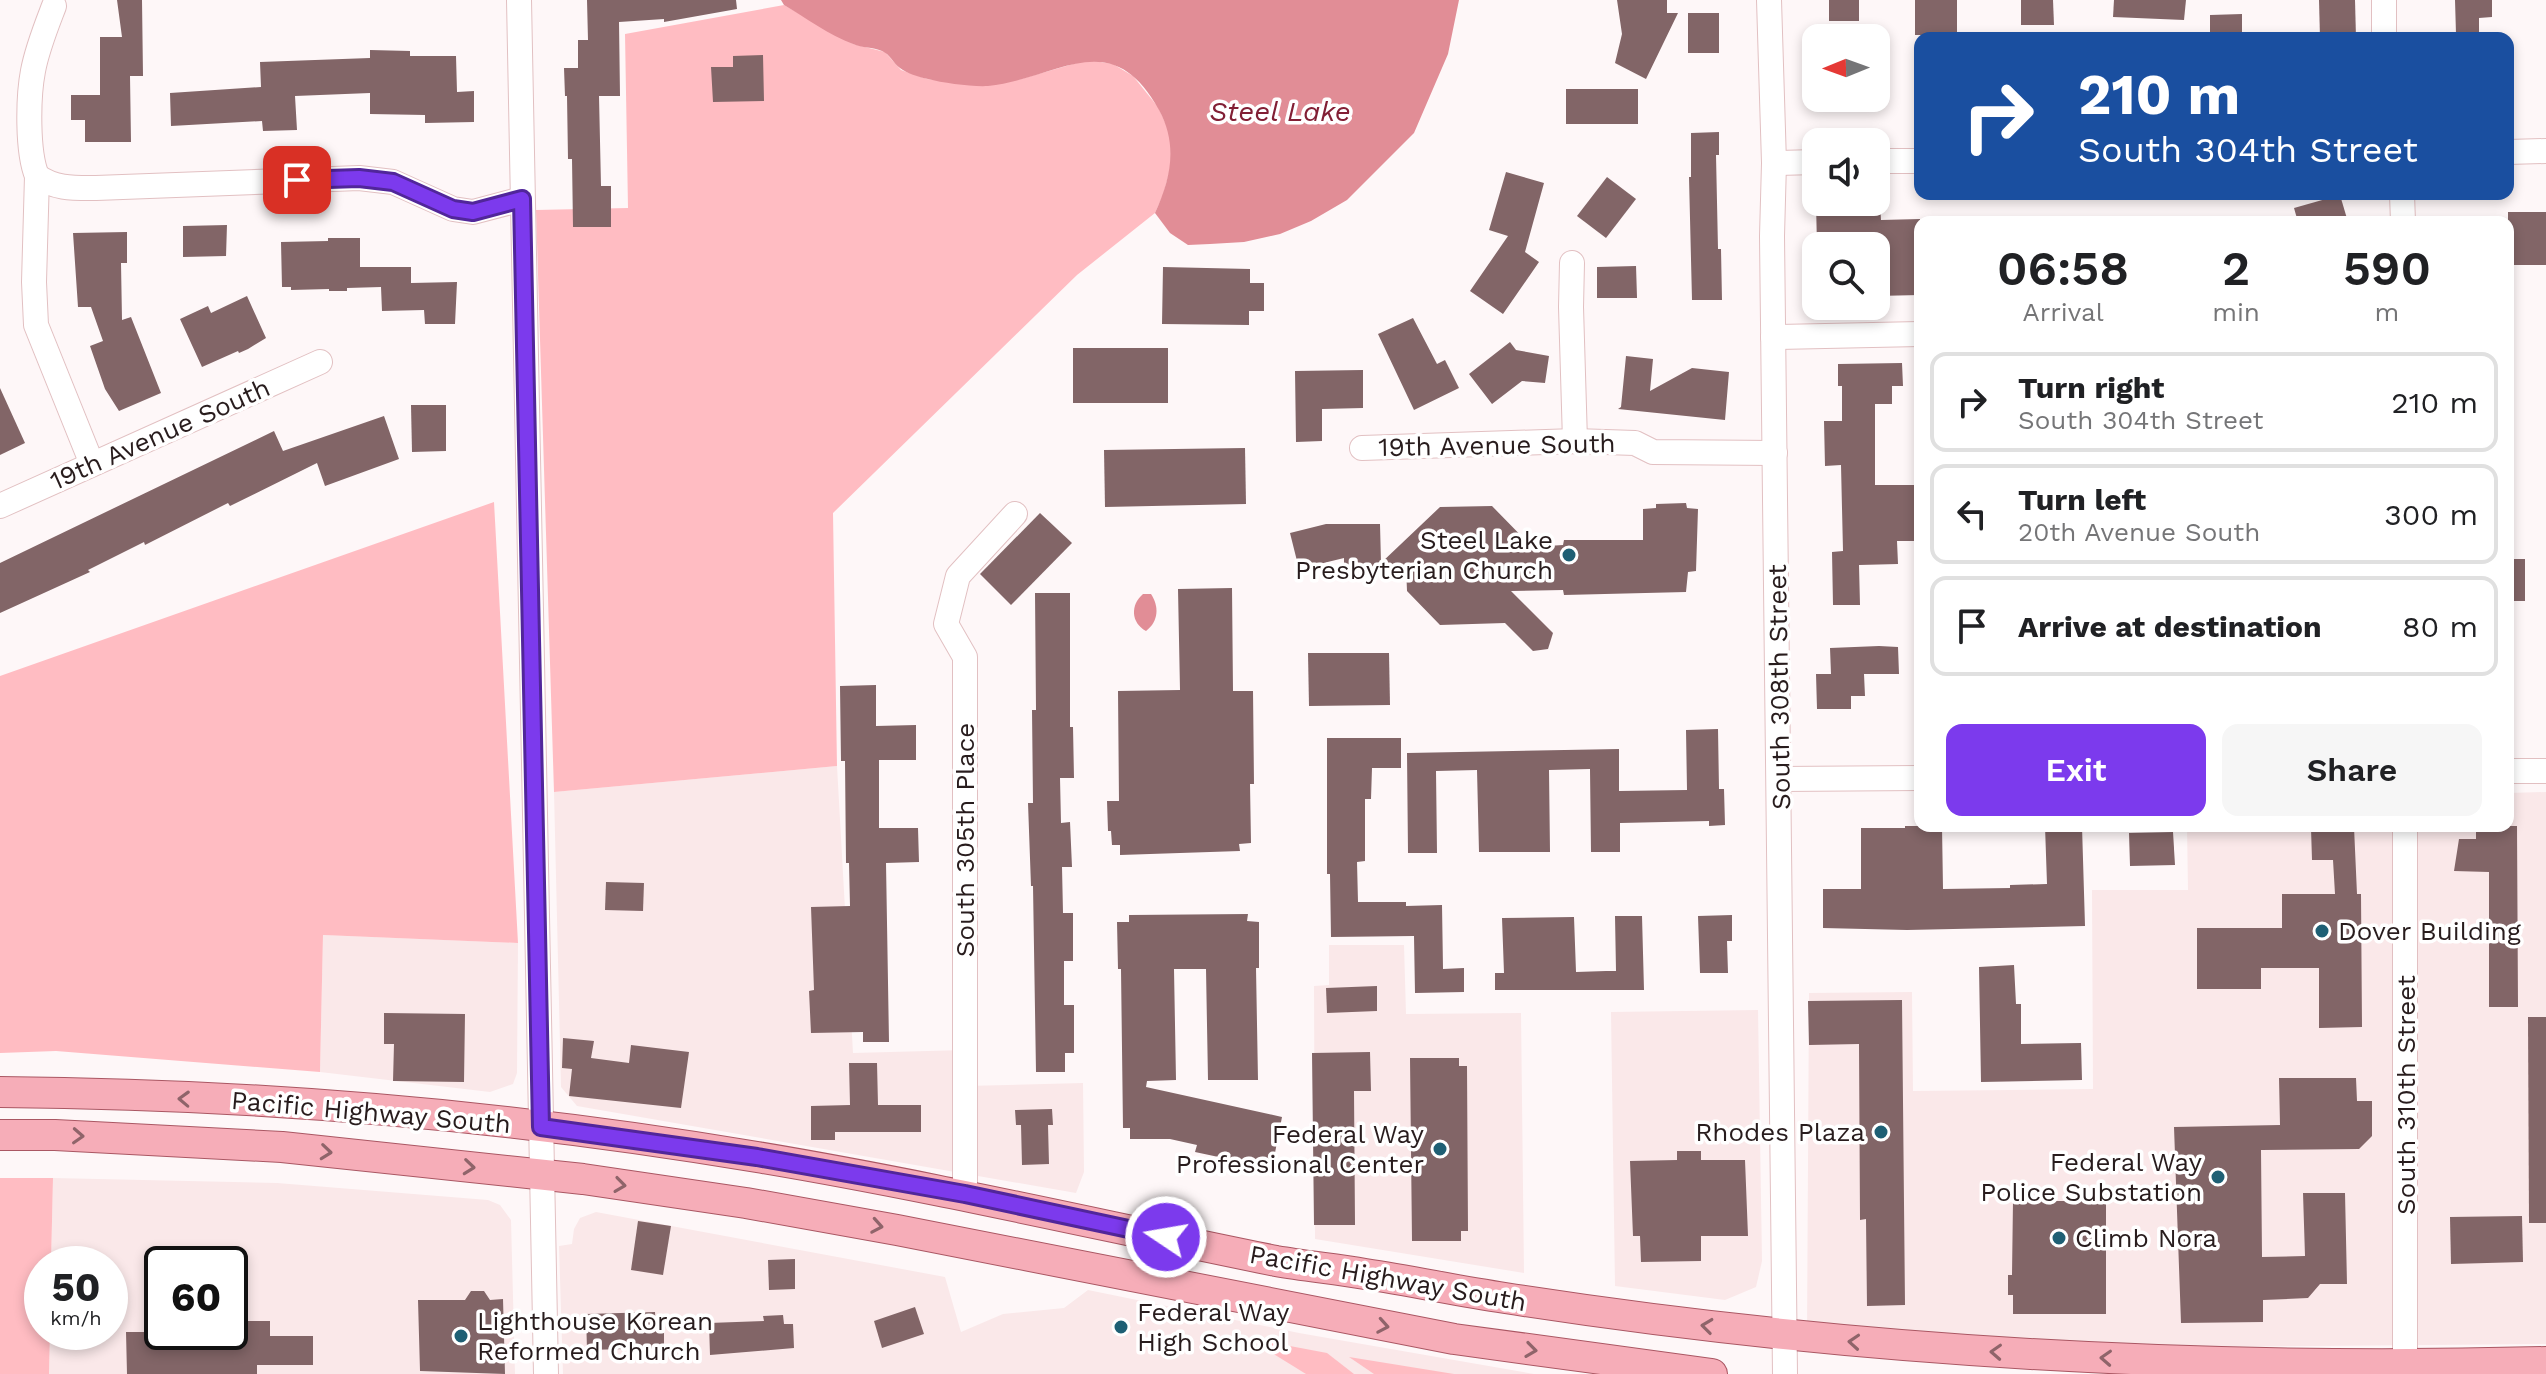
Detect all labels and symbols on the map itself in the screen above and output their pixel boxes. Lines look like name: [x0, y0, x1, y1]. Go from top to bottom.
north arrow: [1802, 24, 1890, 112]
water label: Steel Lake: [1209, 95, 1351, 128]
pin: [263, 146, 331, 214]
street label: 19th Avenue South: [46, 372, 274, 496]
street label: 19th Avenue South: [1378, 428, 1616, 462]
place label: Steel Lake Presbyterian Church: [1295, 525, 1553, 585]
marker: Steel Lake Presbyterian Church: [1560, 546, 1578, 564]
street label: South 308th Street: [1762, 564, 1796, 810]
street label: South 305th Place: [950, 723, 980, 957]
place label: Dover Building: [2338, 916, 2521, 946]
marker: Dover Building: [2313, 922, 2331, 940]
street label: South 310th Street: [2391, 975, 2421, 1215]
street label: Pacific Highway South: [230, 1085, 512, 1139]
one-way arrow: [177, 1090, 190, 1107]
place label: Rhodes Plaza: [1695, 1117, 1865, 1147]
place label: Federal Way Professional Center: [1176, 1119, 1425, 1179]
marker: Rhodes Plaza: [1872, 1123, 1890, 1141]
one-way arrow: [72, 1127, 85, 1144]
marker: Federal Way Professional Center: [1431, 1140, 1449, 1158]
one-way arrow: [320, 1143, 333, 1160]
place label: Federal Way Police Substation: [1980, 1147, 2203, 1207]
one-way arrow: [463, 1158, 476, 1175]
marker: Federal Way Police Substation: [2209, 1168, 2227, 1186]
one-way arrow: [613, 1176, 627, 1193]
position arrow: [1124, 1195, 1208, 1279]
one-way arrow: [870, 1216, 883, 1233]
place label: Climb Nora: [2075, 1223, 2217, 1253]
marker: Climb Nora: [2050, 1229, 2068, 1247]
street label: Pacific Highway South: [1247, 1239, 1529, 1317]
speed limit sign: 60: [144, 1246, 248, 1350]
place label: Federal Way High School: [1137, 1297, 1290, 1357]
place label: Lighthouse Korean Reformed Church: [477, 1306, 713, 1366]
one-way arrow: [1376, 1316, 1390, 1333]
one-way arrow: [1700, 1317, 1713, 1334]
marker: Federal Way High School: [1112, 1318, 1130, 1336]
marker: Lighthouse Korean Reformed Church: [452, 1327, 470, 1345]
one-way arrow: [1847, 1334, 1860, 1351]
one-way arrow: [1525, 1341, 1538, 1358]
one-way arrow: [1989, 1344, 2002, 1361]
one-way arrow: [2099, 1350, 2112, 1367]

